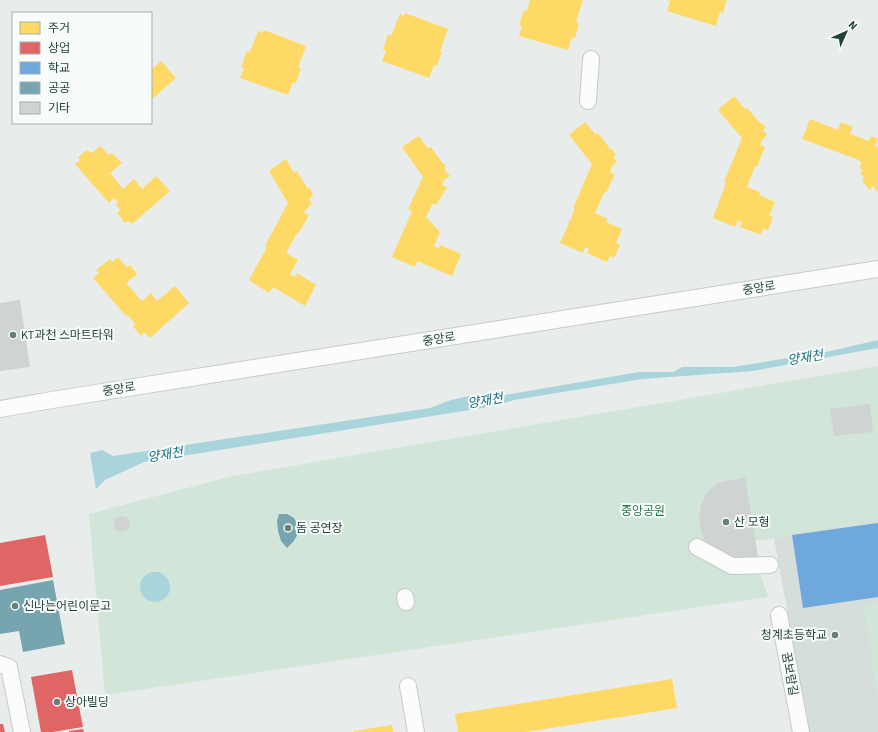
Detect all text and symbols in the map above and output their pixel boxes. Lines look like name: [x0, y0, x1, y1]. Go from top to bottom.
legend: [12, 12, 152, 124]
north arrow: [826, 12, 866, 52]
text: N: [845, 17, 861, 33]
text: 주거: [48, 20, 70, 37]
text: 상업: [48, 40, 70, 57]
text: 학교: [48, 60, 70, 77]
text: 공공: [48, 80, 70, 97]
text: 기타: [48, 100, 70, 117]
street label: 중앙로: [741, 278, 777, 299]
place label: KT과천 스마트타워: [21, 327, 114, 344]
street label: 중앙로: [421, 329, 457, 350]
marker: KT과천 스마트타워: [8, 330, 18, 340]
water label: 양재천: [786, 346, 825, 370]
street label: 중앙로: [101, 379, 137, 400]
water label: 양재천: [466, 389, 505, 413]
water label: 양재천: [146, 443, 185, 467]
park label: 중앙공원: [621, 503, 665, 520]
place label: 산 모형: [734, 514, 770, 531]
marker: 산 모형: [721, 517, 731, 527]
place label: 돔 공연장: [296, 520, 343, 537]
marker: 돔 공연장: [283, 523, 293, 533]
place label: 신나는어린이문고: [23, 598, 111, 615]
marker: 신나는어린이문고: [10, 601, 20, 611]
place label: 청계초등학교: [761, 627, 827, 644]
marker: 청계초등학교: [830, 630, 840, 640]
street label: 꿈보람길: [777, 651, 802, 697]
place label: 상아빌딩: [65, 694, 109, 711]
marker: 상아빌딩: [52, 697, 62, 707]

